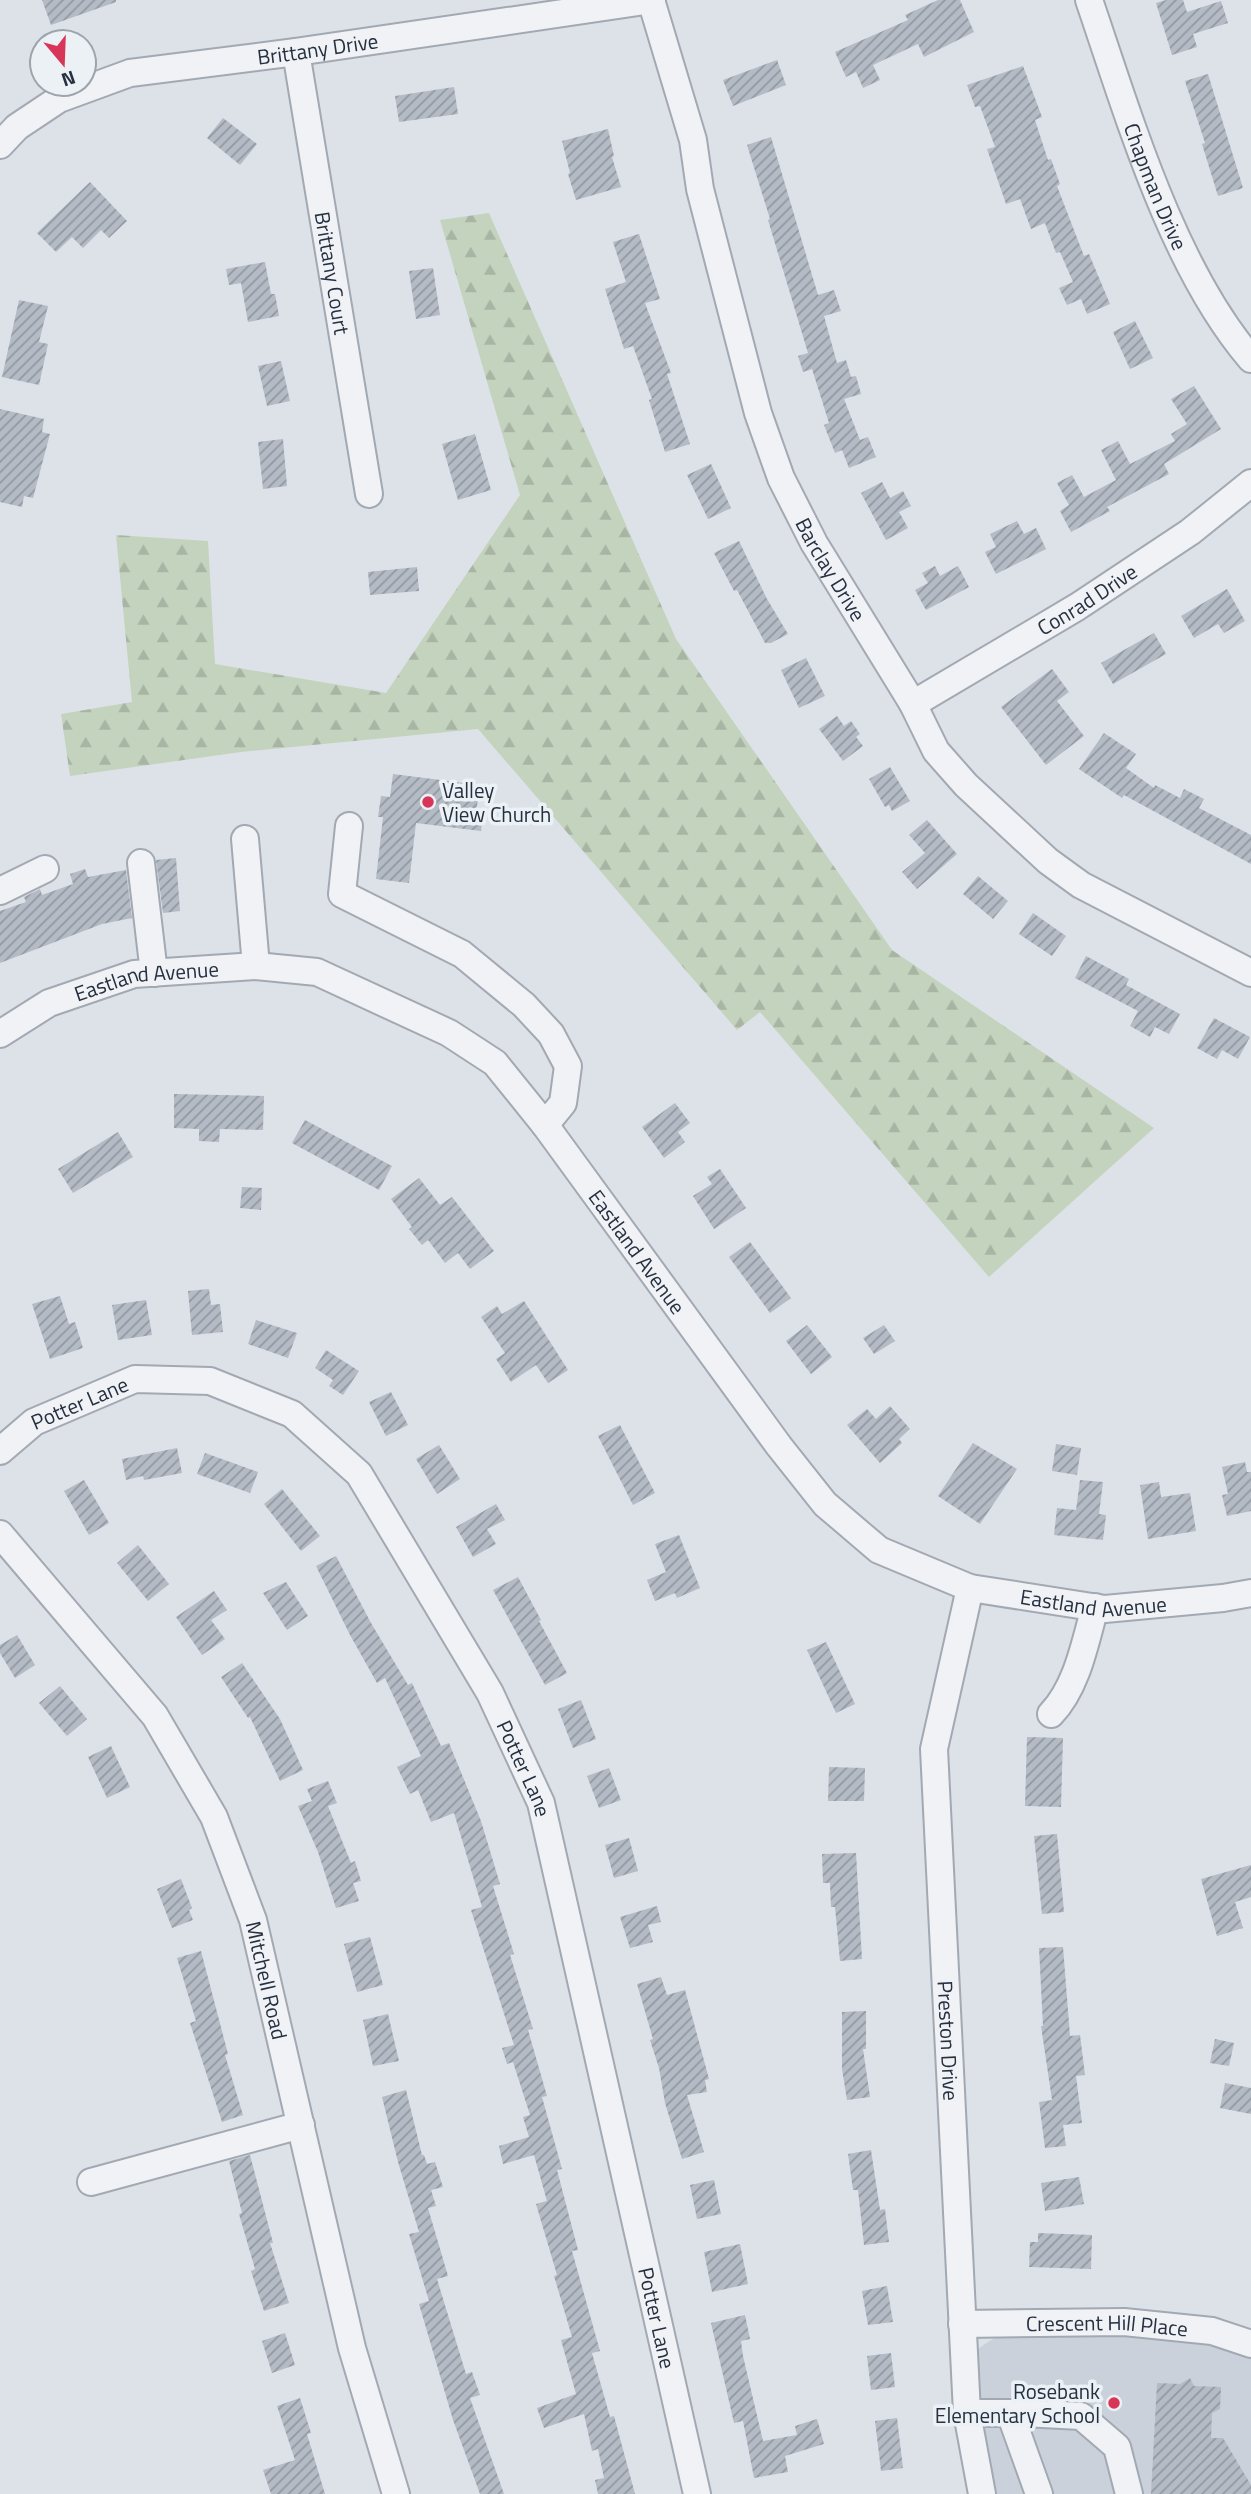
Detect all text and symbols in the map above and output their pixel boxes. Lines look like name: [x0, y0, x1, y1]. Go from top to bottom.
street label: Brittany Drive: [255, 24, 380, 73]
north arrow: [28, 28, 98, 98]
text: N: [58, 64, 80, 95]
street label: Chapman Drive: [1116, 118, 1196, 255]
street label: Brittany Court: [307, 209, 359, 337]
street label: Barclay Drive: [788, 512, 874, 627]
street label: Conrad Drive: [1031, 556, 1143, 643]
place label: Valley View Church: [442, 774, 551, 830]
marker: Valley View Church: [420, 794, 436, 810]
street label: Eastland Avenue: [70, 952, 220, 1009]
street label: Eastland Avenue: [581, 1183, 694, 1321]
street label: Potter Lane: [26, 1368, 133, 1438]
street label: Eastland Avenue: [1018, 1580, 1168, 1625]
street label: Potter Lane: [489, 1715, 560, 1820]
street label: Mitchell Road: [238, 1918, 296, 2043]
street label: Preston Drive: [930, 1980, 967, 2102]
street label: Potter Lane: [630, 2264, 684, 2372]
street label: Crescent Hill Place: [1026, 2306, 1189, 2344]
place label: Rosebank Elementary School: [935, 2375, 1100, 2431]
marker: Rosebank Elementary School: [1106, 2395, 1122, 2411]

